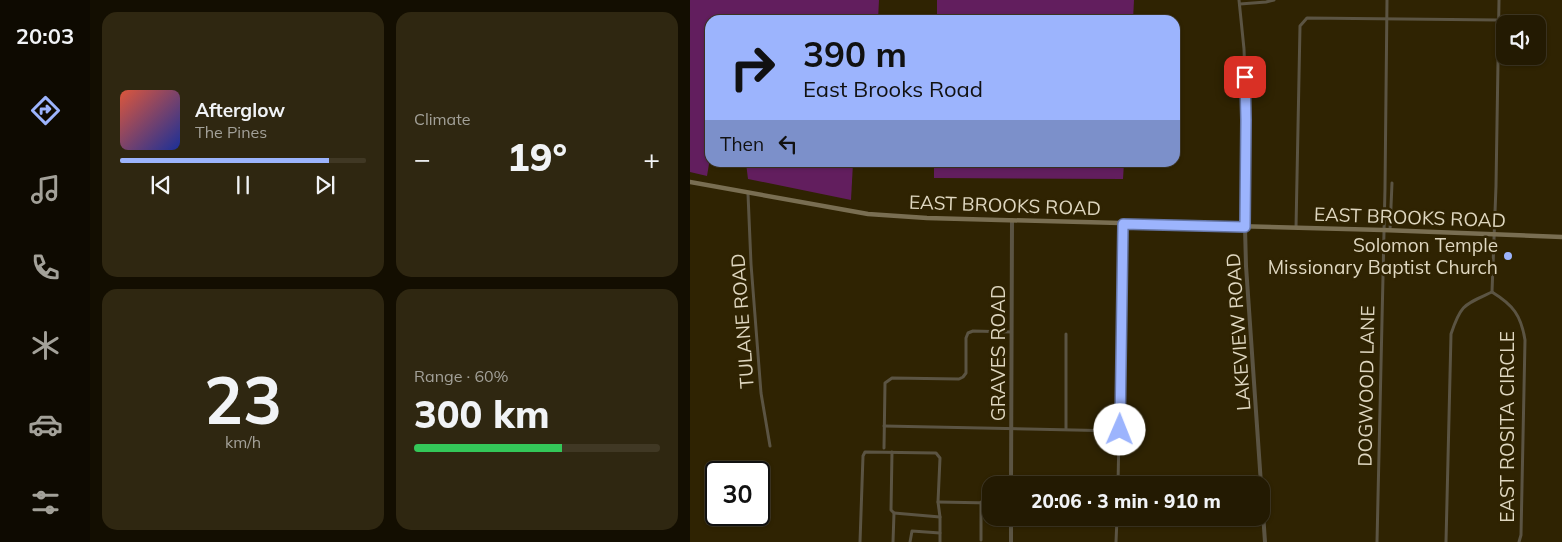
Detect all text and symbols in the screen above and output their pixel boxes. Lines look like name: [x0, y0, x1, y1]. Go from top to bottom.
map controls: [1496, 15, 1546, 65]
button: sound: [1496, 15, 1546, 65]
text: 20:03: [16, 22, 74, 50]
text: 390 m: [803, 32, 907, 76]
icon: right: [720, 35, 785, 100]
pin: [1224, 56, 1266, 98]
icon: arrive: [1231, 63, 1259, 91]
text: East Brooks Road: [803, 75, 983, 103]
icon: directions: [28, 93, 63, 128]
text: Afterglow: [195, 98, 285, 122]
text: Climate: [414, 109, 470, 129]
text: The Pines: [195, 122, 267, 142]
icon: left: [774, 130, 802, 158]
text: Then: [720, 132, 764, 156]
text: 19°: [507, 133, 567, 181]
text: −: [414, 141, 431, 176]
text: +: [643, 141, 660, 176]
icon: previous: [147, 171, 175, 199]
icon: pause: [229, 171, 257, 199]
icon: next: [311, 171, 339, 199]
icon: music: [28, 172, 63, 207]
street label: EAST BROOKS ROAD: [909, 190, 1101, 220]
street label: EAST BROOKS ROAD: [1314, 202, 1506, 232]
place label: Solomon Temple Missionary Baptist Church: [1268, 233, 1498, 279]
icon: phone: [28, 250, 63, 285]
marker: Solomon Temple Missionary Baptist Church: [1502, 250, 1514, 262]
street label: LAKEVIEW ROAD: [1221, 252, 1255, 412]
street label: TULANE ROAD: [725, 253, 759, 389]
street label: GRAVES ROAD: [986, 285, 1010, 421]
street label: DOGWOOD LANE: [1353, 305, 1379, 467]
icon: climate: [28, 328, 63, 363]
street label: EAST ROSITA CIRCLE: [1495, 331, 1519, 523]
text: 23: [204, 359, 282, 440]
text: Range · 60%: [414, 366, 509, 386]
text: 300 km: [414, 390, 550, 438]
position arrow: [1093, 403, 1145, 455]
icon: car: [28, 407, 63, 442]
text: km/h: [225, 432, 261, 452]
speed limit sign: 30: [705, 461, 770, 526]
icon: filters: [28, 485, 63, 520]
text: 20:06 · 3 min · 910 m: [1031, 489, 1221, 513]

